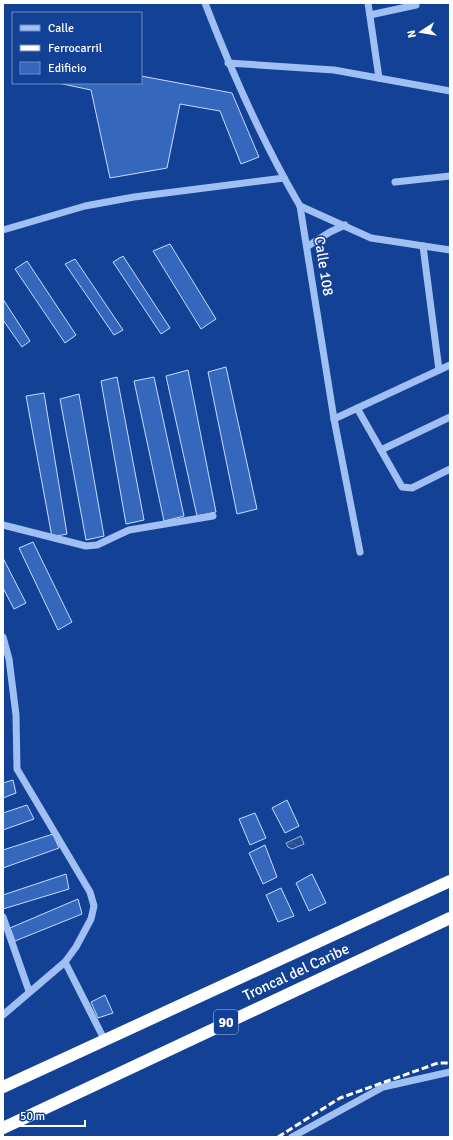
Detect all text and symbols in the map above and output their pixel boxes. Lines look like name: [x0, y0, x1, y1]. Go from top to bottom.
legend: [12, 12, 142, 84]
north arrow: [401, 12, 441, 52]
text: Calle: [48, 21, 74, 36]
text: N: [405, 29, 419, 39]
text: Ferrocarril: [48, 41, 103, 56]
text: Edificio: [48, 61, 86, 76]
street label: Calle 108: [310, 235, 338, 297]
street label: Troncal del Caribe: [240, 939, 352, 1005]
road number: 90: [214, 1010, 238, 1034]
scale bar: [14, 1102, 85, 1128]
text: 50 m: [20, 1109, 45, 1124]

